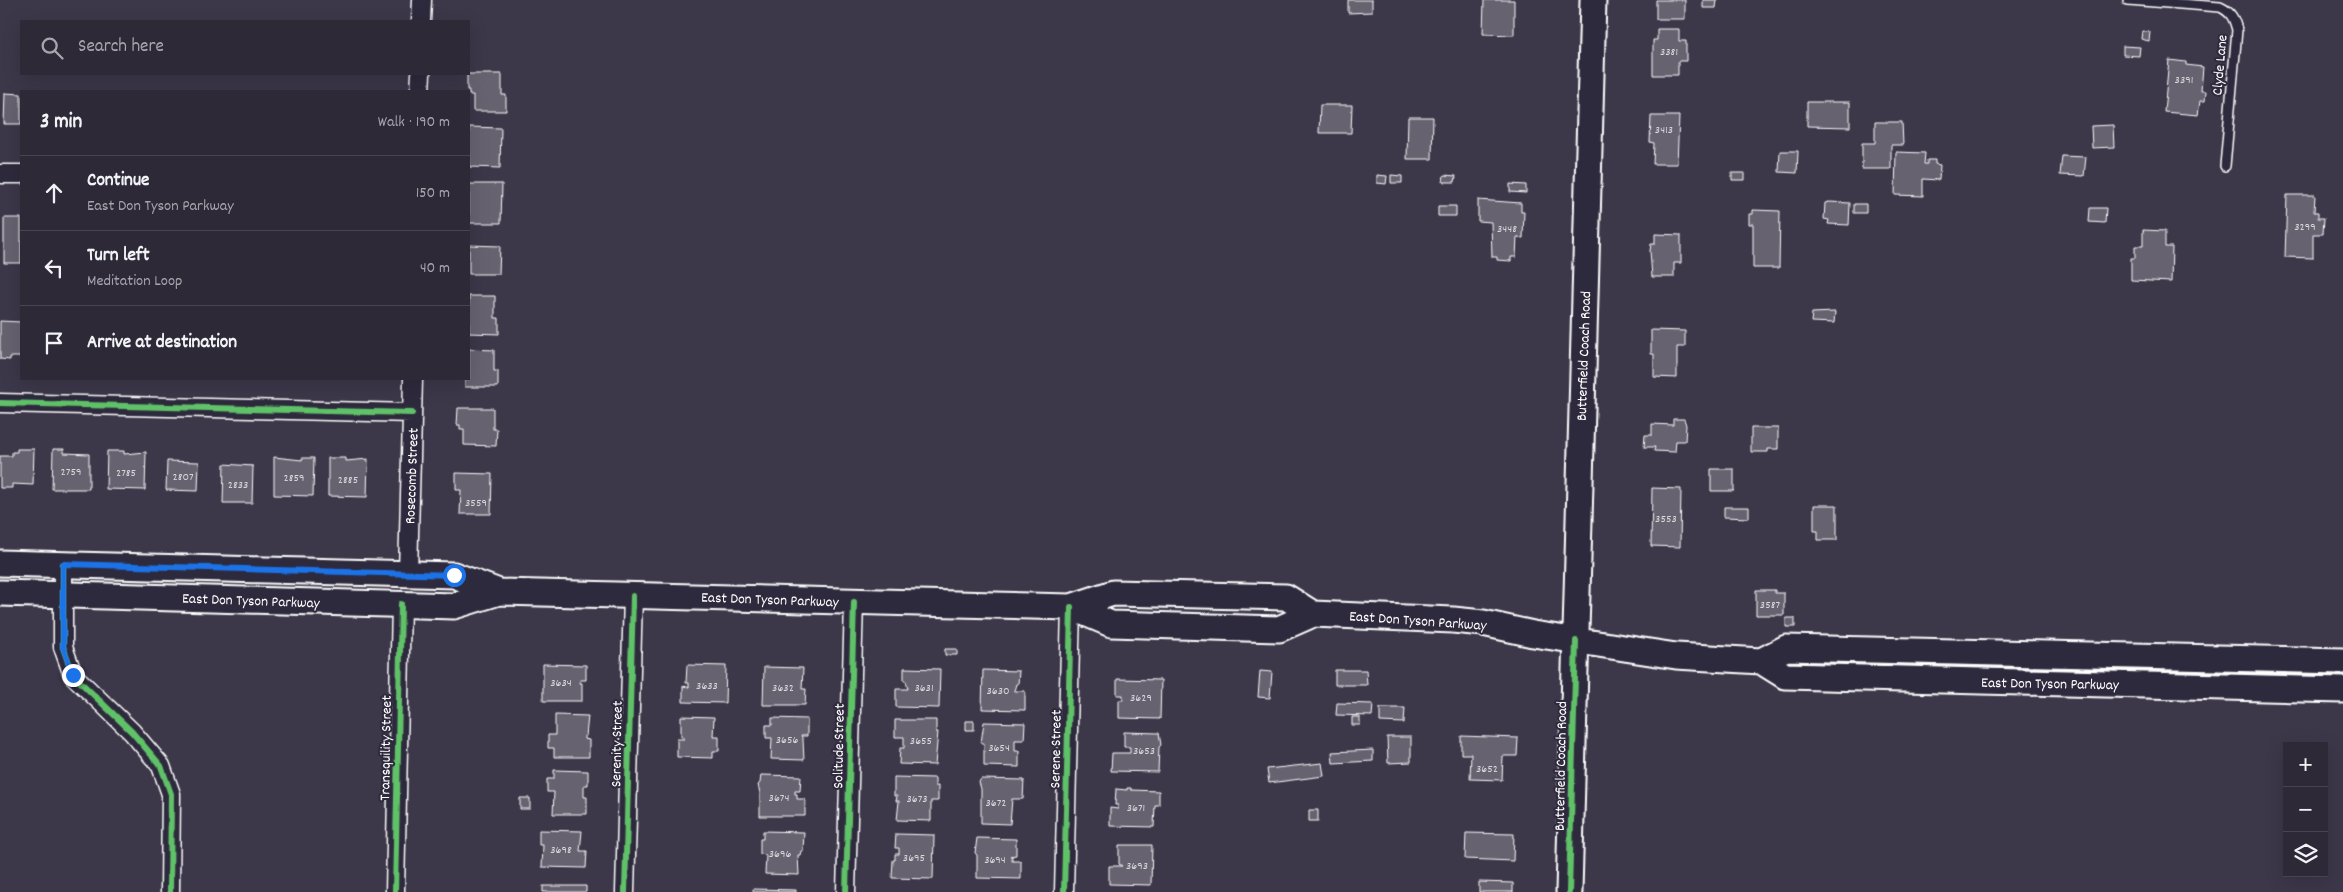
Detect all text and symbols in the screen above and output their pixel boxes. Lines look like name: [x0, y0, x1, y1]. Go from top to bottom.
search box: [20, 20, 470, 75]
icon: search: [38, 34, 66, 62]
text: Search here: [78, 34, 164, 61]
street label: Clyde Lane: [2207, 34, 2235, 96]
house number: 3381: [1660, 44, 1678, 61]
house number: 3391: [2175, 72, 2193, 89]
text: 3 min: [40, 108, 82, 138]
text: Walk · 190 m: [378, 111, 450, 134]
house number: 3413: [1655, 122, 1673, 139]
text: Continue: [87, 168, 149, 195]
icon: ahead: [40, 179, 68, 207]
text: 150 m: [416, 182, 450, 205]
text: East Don Tyson Parkway: [87, 195, 234, 218]
house number: 3299: [2294, 219, 2316, 236]
house number: 3448: [1497, 221, 1517, 238]
text: Turn left: [87, 243, 150, 270]
icon: left: [40, 254, 68, 282]
text: 40 m: [420, 257, 450, 280]
text: Meditation Loop: [87, 270, 182, 293]
street label: Butterfield Coach Road: [1572, 291, 1598, 421]
icon: arrive: [40, 329, 68, 357]
text: Arrive at destination: [87, 330, 237, 357]
street label: Rosecomb Street: [400, 427, 426, 525]
house number: 2759: [61, 464, 81, 481]
house number: 2785: [116, 465, 136, 482]
house number: 2807: [172, 469, 194, 486]
house number: 2859: [283, 470, 305, 487]
house number: 2885: [338, 472, 358, 489]
house number: 2833: [228, 477, 248, 494]
house number: 3559: [465, 495, 487, 512]
house number: 3553: [1655, 511, 1677, 528]
route start: [443, 564, 466, 587]
street label: East Don Tyson Parkway: [701, 588, 840, 614]
street label: East Don Tyson Parkway: [182, 589, 321, 615]
house number: 3587: [1760, 597, 1781, 614]
street label: East Don Tyson Parkway: [1348, 606, 1488, 638]
route end: [62, 664, 85, 687]
street label: East Don Tyson Parkway: [1981, 673, 2120, 697]
house number: 3634: [550, 675, 572, 692]
house number: 3633: [696, 678, 718, 695]
house number: 3632: [772, 680, 794, 697]
house number: 3631: [914, 680, 934, 697]
house number: 3630: [986, 683, 1010, 700]
house number: 3629: [1130, 690, 1152, 707]
street label: Transquility Street: [375, 695, 399, 801]
street label: Serenity Street: [606, 700, 630, 788]
street label: Butterfield Coach Road: [1550, 701, 1574, 831]
street label: Solitude Street: [828, 703, 852, 789]
street label: Serene Street: [1045, 709, 1069, 789]
house number: 3656: [776, 732, 798, 749]
house number: 3655: [910, 733, 932, 750]
house number: 3654: [988, 740, 1010, 757]
map controls: [2283, 742, 2328, 877]
button: +: [2283, 742, 2328, 787]
house number: 3653: [1133, 743, 1155, 760]
house number: 3652: [1476, 761, 1498, 778]
button: −: [2283, 787, 2328, 832]
house number: 3674: [769, 790, 789, 807]
house number: 3673: [906, 791, 928, 808]
house number: 3672: [985, 795, 1007, 812]
house number: 3671: [1127, 800, 1145, 817]
button: layers: [2283, 832, 2328, 877]
house number: 3698: [550, 842, 572, 859]
house number: 3696: [769, 846, 791, 863]
house number: 3695: [903, 850, 925, 867]
house number: 3694: [984, 852, 1006, 869]
house number: 3693: [1126, 858, 1148, 875]

